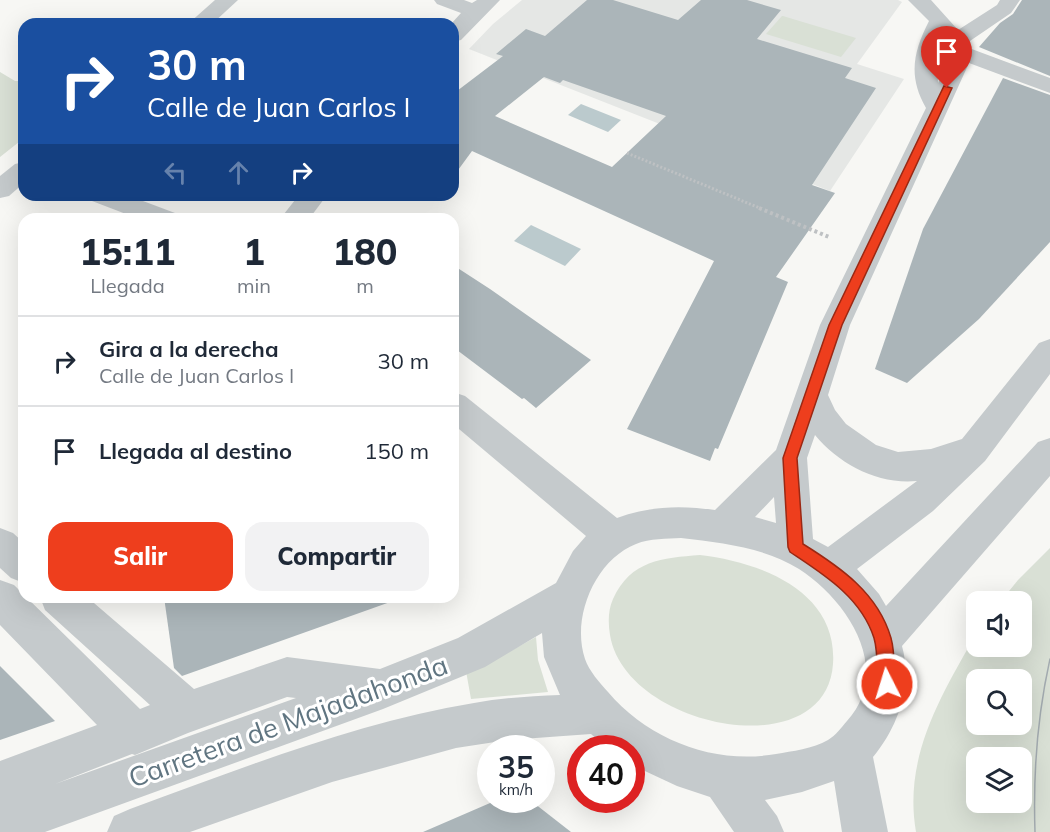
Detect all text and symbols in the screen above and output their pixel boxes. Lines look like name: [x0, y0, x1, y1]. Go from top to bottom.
pin: [921, 26, 972, 88]
icon: arrive: [930, 35, 963, 68]
text: 30 m: [147, 38, 247, 91]
icon: right: [48, 42, 126, 120]
text: Calle de Juan Carlos I: [147, 90, 411, 124]
icon: left: [159, 156, 192, 189]
icon: ahead: [222, 156, 255, 189]
icon: right: [285, 156, 318, 189]
text: 15:11: [80, 229, 175, 274]
text: 1: [243, 229, 265, 274]
text: 180: [333, 229, 397, 274]
text: Llegada: [90, 273, 165, 298]
text: min: [237, 273, 271, 298]
text: m: [356, 273, 374, 298]
text: Gira a la derecha: [99, 335, 279, 363]
icon: right: [48, 345, 81, 378]
text: 30 m: [378, 347, 429, 375]
text: Calle de Juan Carlos I: [99, 363, 294, 388]
icon: arrive: [48, 435, 81, 468]
text: Llegada al destino: [99, 437, 292, 465]
text: 150 m: [364, 437, 429, 465]
button: Salir: [48, 522, 233, 591]
button: Compartir: [245, 522, 429, 591]
map controls: [966, 591, 1032, 813]
button: sound: [966, 591, 1032, 657]
street label: Carretera de Majadahonda: [124, 647, 452, 795]
position arrow: [855, 652, 919, 716]
button: search: [966, 669, 1032, 735]
speed limit sign: 40: [567, 735, 645, 813]
button: layers: [966, 747, 1032, 813]
text: 35: [498, 748, 534, 786]
text: km/h: [499, 780, 533, 799]

